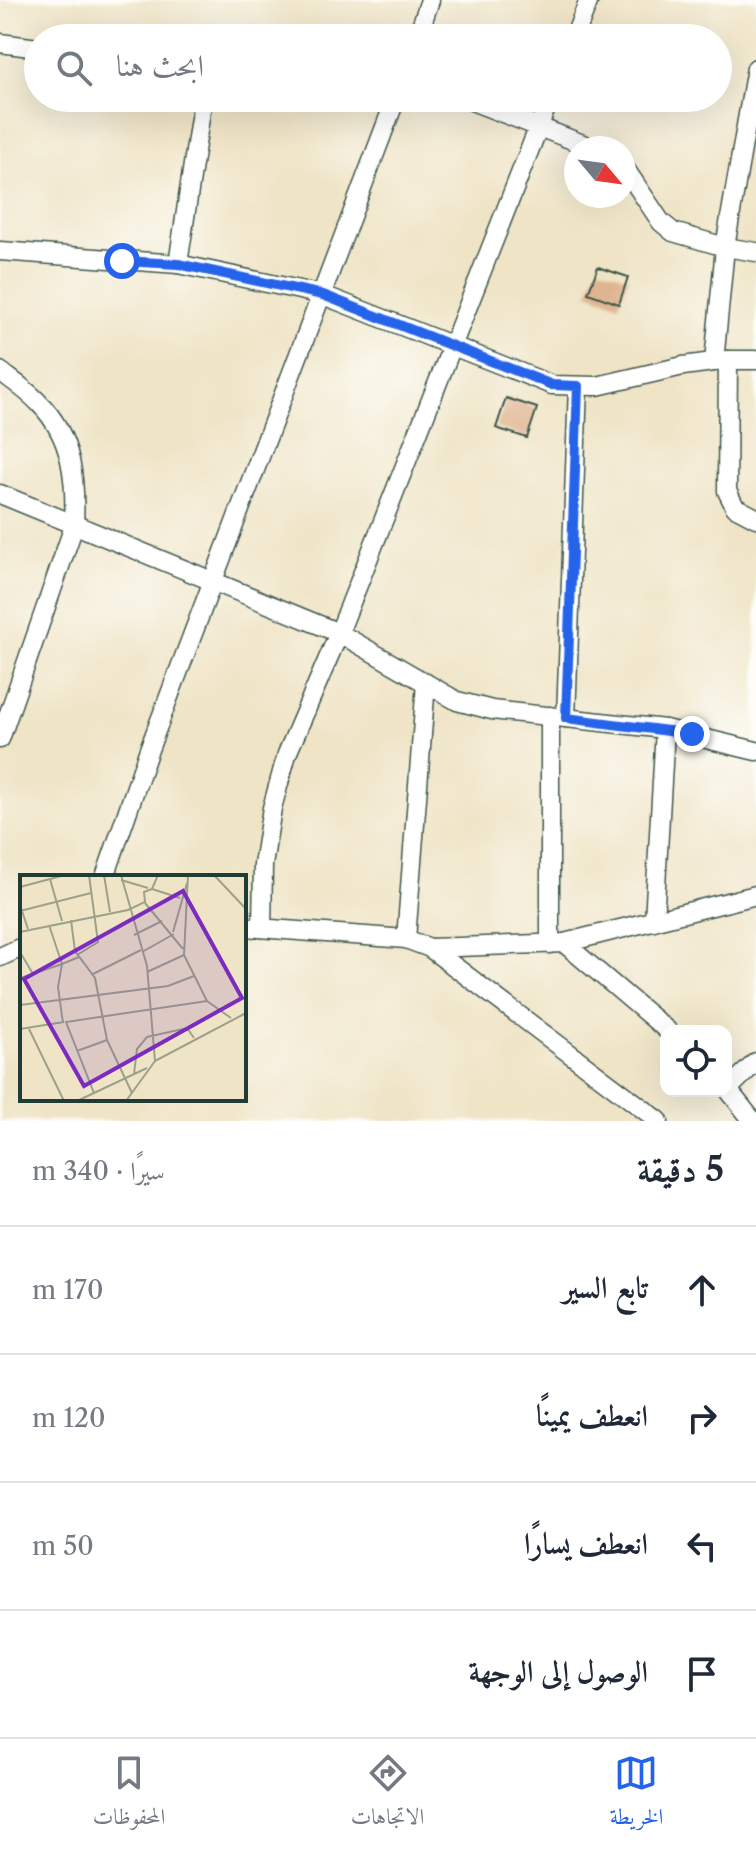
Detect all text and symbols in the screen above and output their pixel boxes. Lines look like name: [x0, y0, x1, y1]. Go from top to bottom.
search box: [24, 24, 732, 112]
icon: search: [52, 46, 96, 90]
text: ابحث هنا: [116, 47, 204, 84]
north arrow: [564, 136, 636, 208]
route start: [104, 243, 140, 279]
route end: [674, 716, 710, 752]
inset map: [20, 875, 246, 1101]
map controls: [660, 1025, 732, 1097]
button: locate: [660, 1025, 732, 1097]
text: 5 دقيقة: [637, 1148, 724, 1190]
text: سيرًا · 340 m: [32, 1155, 165, 1187]
icon: ahead: [680, 1268, 724, 1312]
text: تابع السير: [562, 1269, 648, 1306]
text: 170 m: [32, 1274, 103, 1306]
icon: right: [680, 1396, 724, 1440]
text: انعطف يمينًا: [536, 1397, 648, 1434]
text: 120 m: [32, 1402, 106, 1434]
icon: left: [680, 1524, 724, 1568]
text: انعطف يسارًا: [524, 1525, 648, 1562]
text: 50 m: [32, 1530, 94, 1562]
icon: arrive: [680, 1652, 724, 1696]
text: الوصول إلى الوجهة: [469, 1653, 648, 1690]
tab: المحفوظات: [93, 1751, 165, 1838]
tab: الاتجاهات: [351, 1751, 424, 1838]
tab: الخريطة: [610, 1751, 663, 1838]

